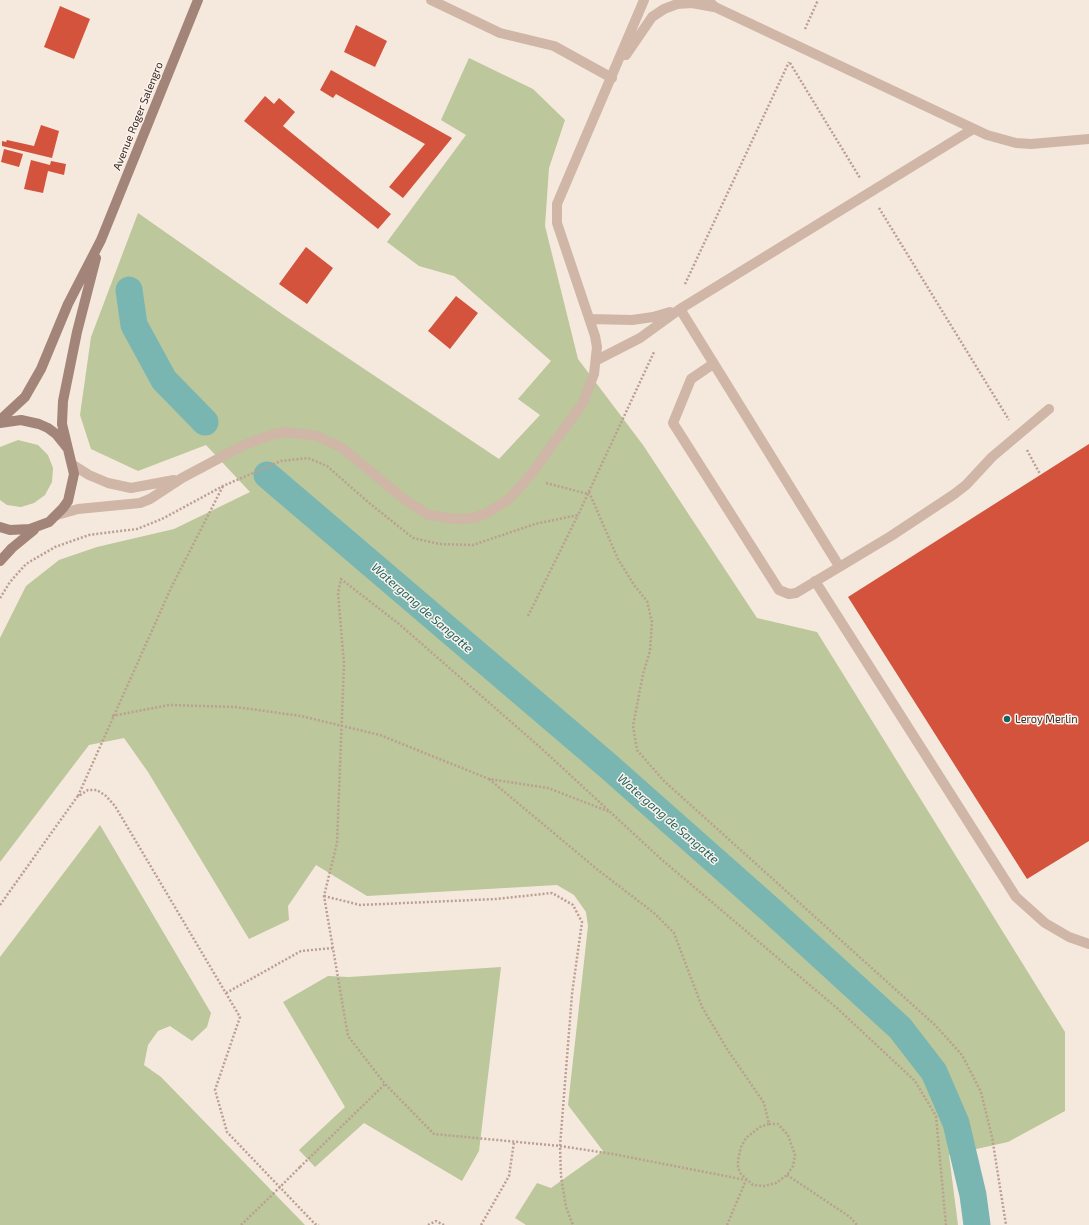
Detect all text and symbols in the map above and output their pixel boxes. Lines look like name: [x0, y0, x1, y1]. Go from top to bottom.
street label: Avenue Roger Salengro: [110, 60, 166, 172]
water label: Watergang de Sangatte: [368, 560, 476, 656]
place label: Leroy Merlin: [1015, 712, 1078, 726]
marker: Leroy Merlin: [1002, 714, 1012, 724]
water label: Watergang de Sangatte: [614, 771, 722, 867]

